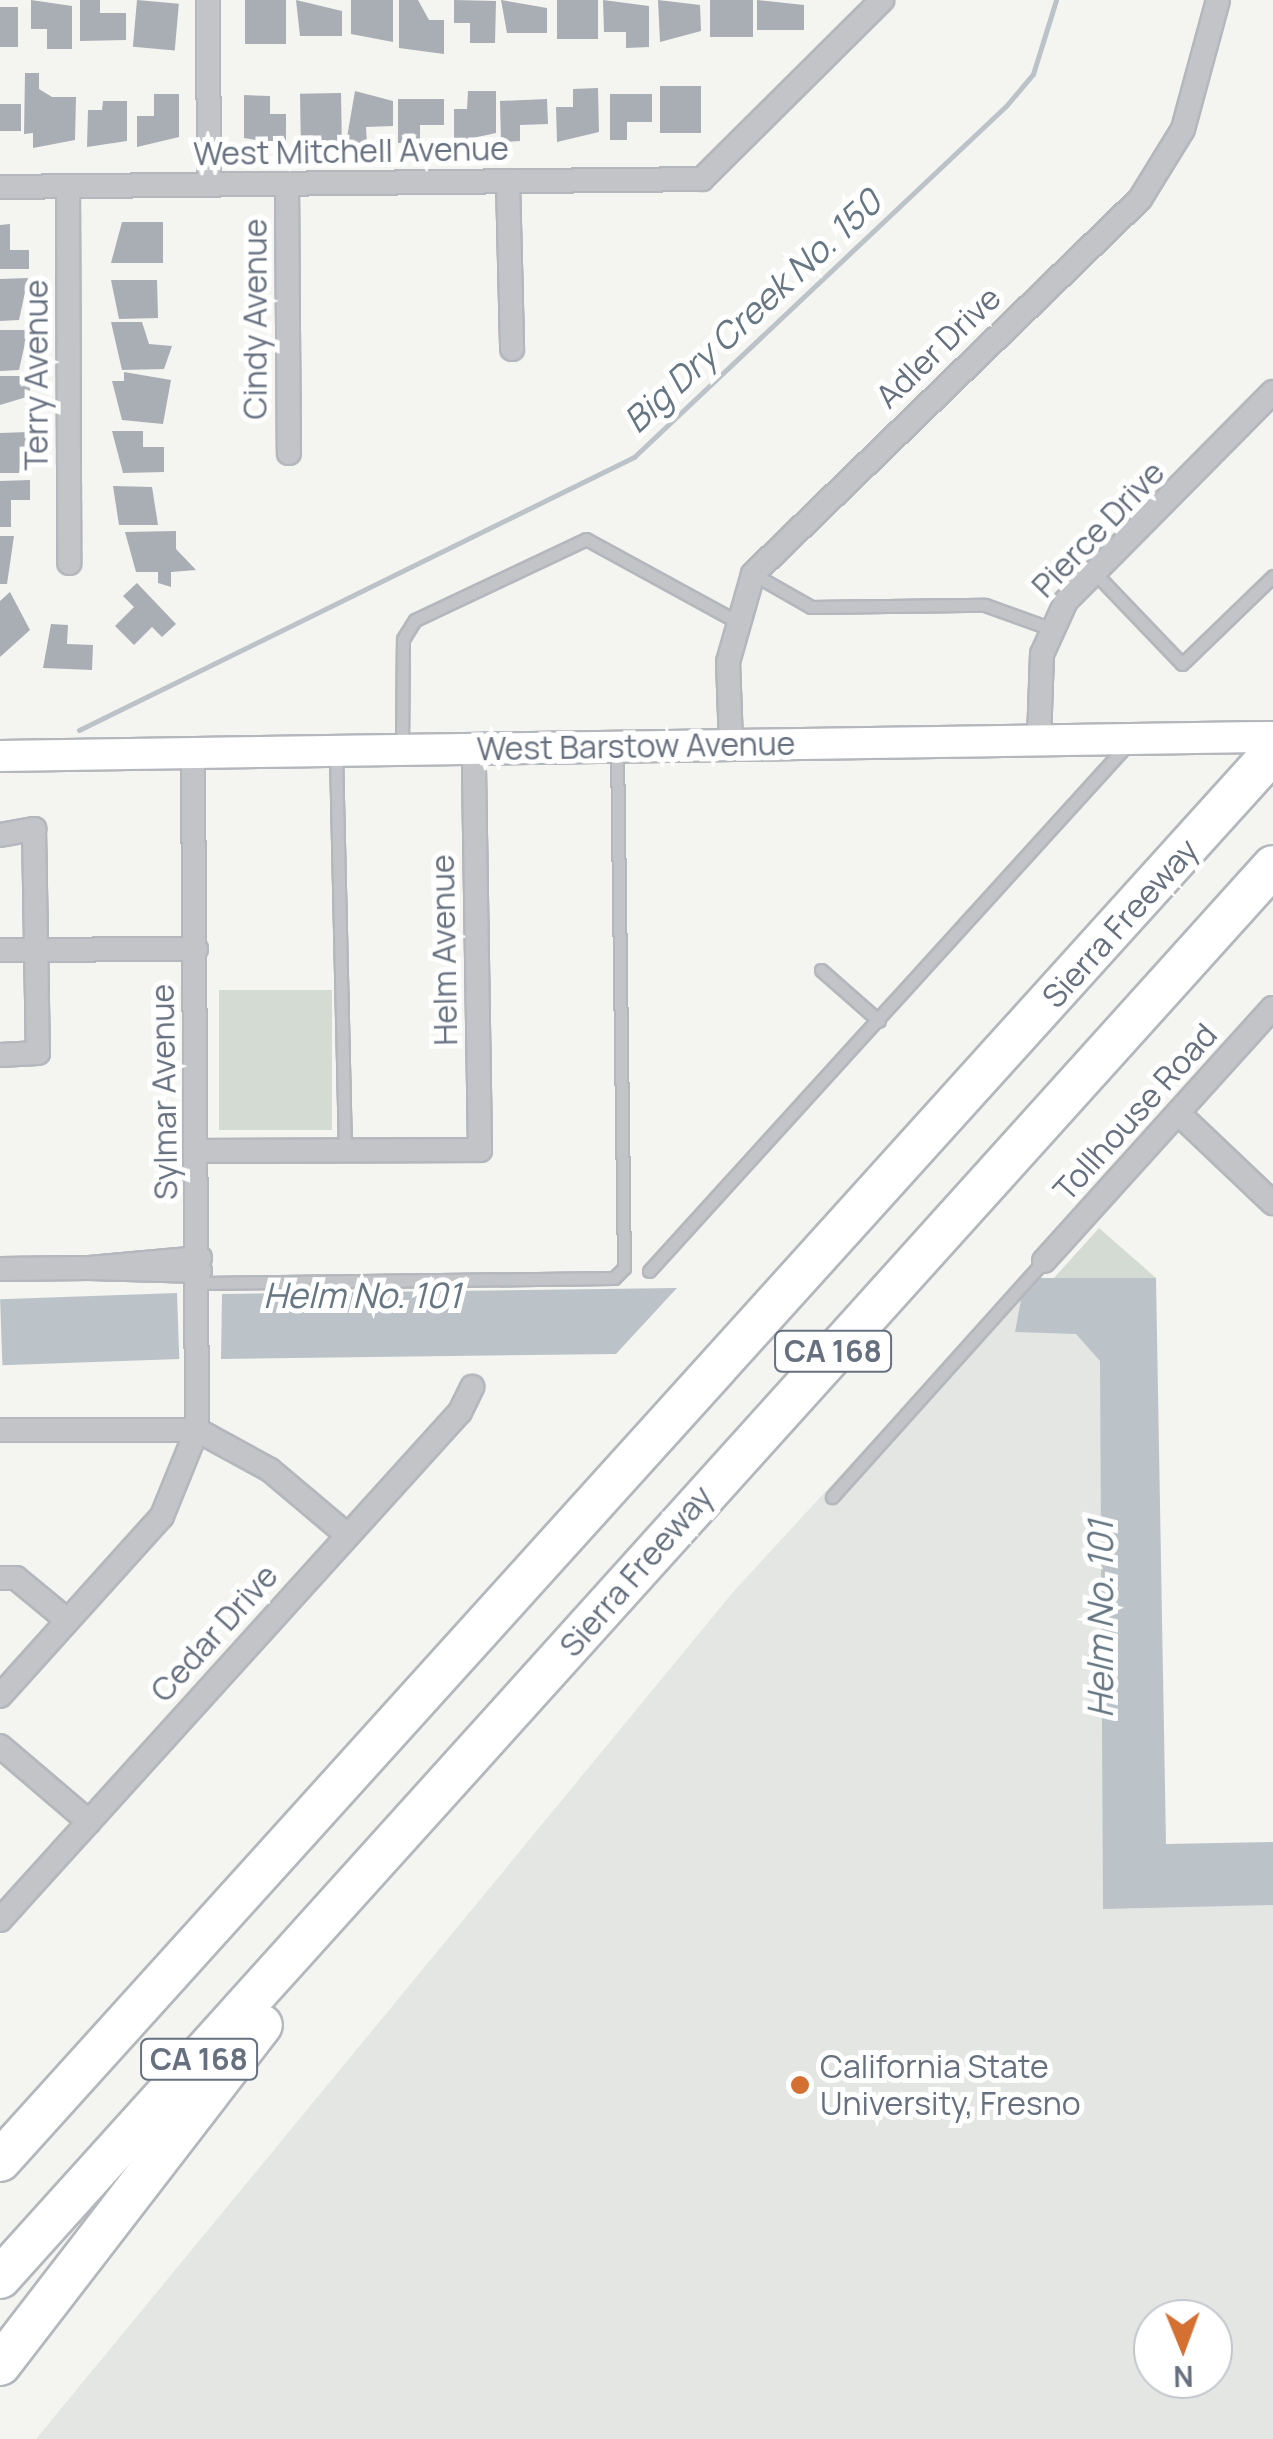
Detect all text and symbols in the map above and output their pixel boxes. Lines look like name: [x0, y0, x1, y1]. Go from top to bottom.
street label: West Mitchell Avenue: [193, 129, 509, 173]
water label: Big Dry Creek No. 150: [615, 181, 889, 441]
street label: Cindy Avenue: [236, 218, 274, 420]
street label: Adler Drive: [868, 278, 1008, 416]
street label: Terry Avenue: [17, 280, 55, 470]
street label: Pierce Drive: [1024, 453, 1172, 605]
street label: West Barstow Avenue: [476, 724, 796, 768]
street label: Sierra Freeway: [1034, 831, 1206, 1015]
street label: Helm Avenue: [423, 854, 465, 1046]
street label: Sylmar Avenue: [143, 984, 185, 1200]
street label: Tollhouse Road: [1045, 1016, 1225, 1208]
water label: Helm No. 101: [263, 1274, 461, 1316]
road number: CA 168: [773, 1326, 893, 1376]
street label: Sierra Freeway: [551, 1478, 721, 1664]
water label: Helm No. 101: [1079, 1520, 1121, 1718]
street label: Cedar Drive: [142, 1557, 286, 1709]
road number: CA 168: [139, 2034, 259, 2084]
place label: California State University, Fresno: [820, 2048, 1081, 2123]
marker: California State University, Fresno: [789, 2074, 811, 2096]
north arrow: [1133, 2299, 1233, 2399]
text: N: [1173, 2358, 1194, 2396]

